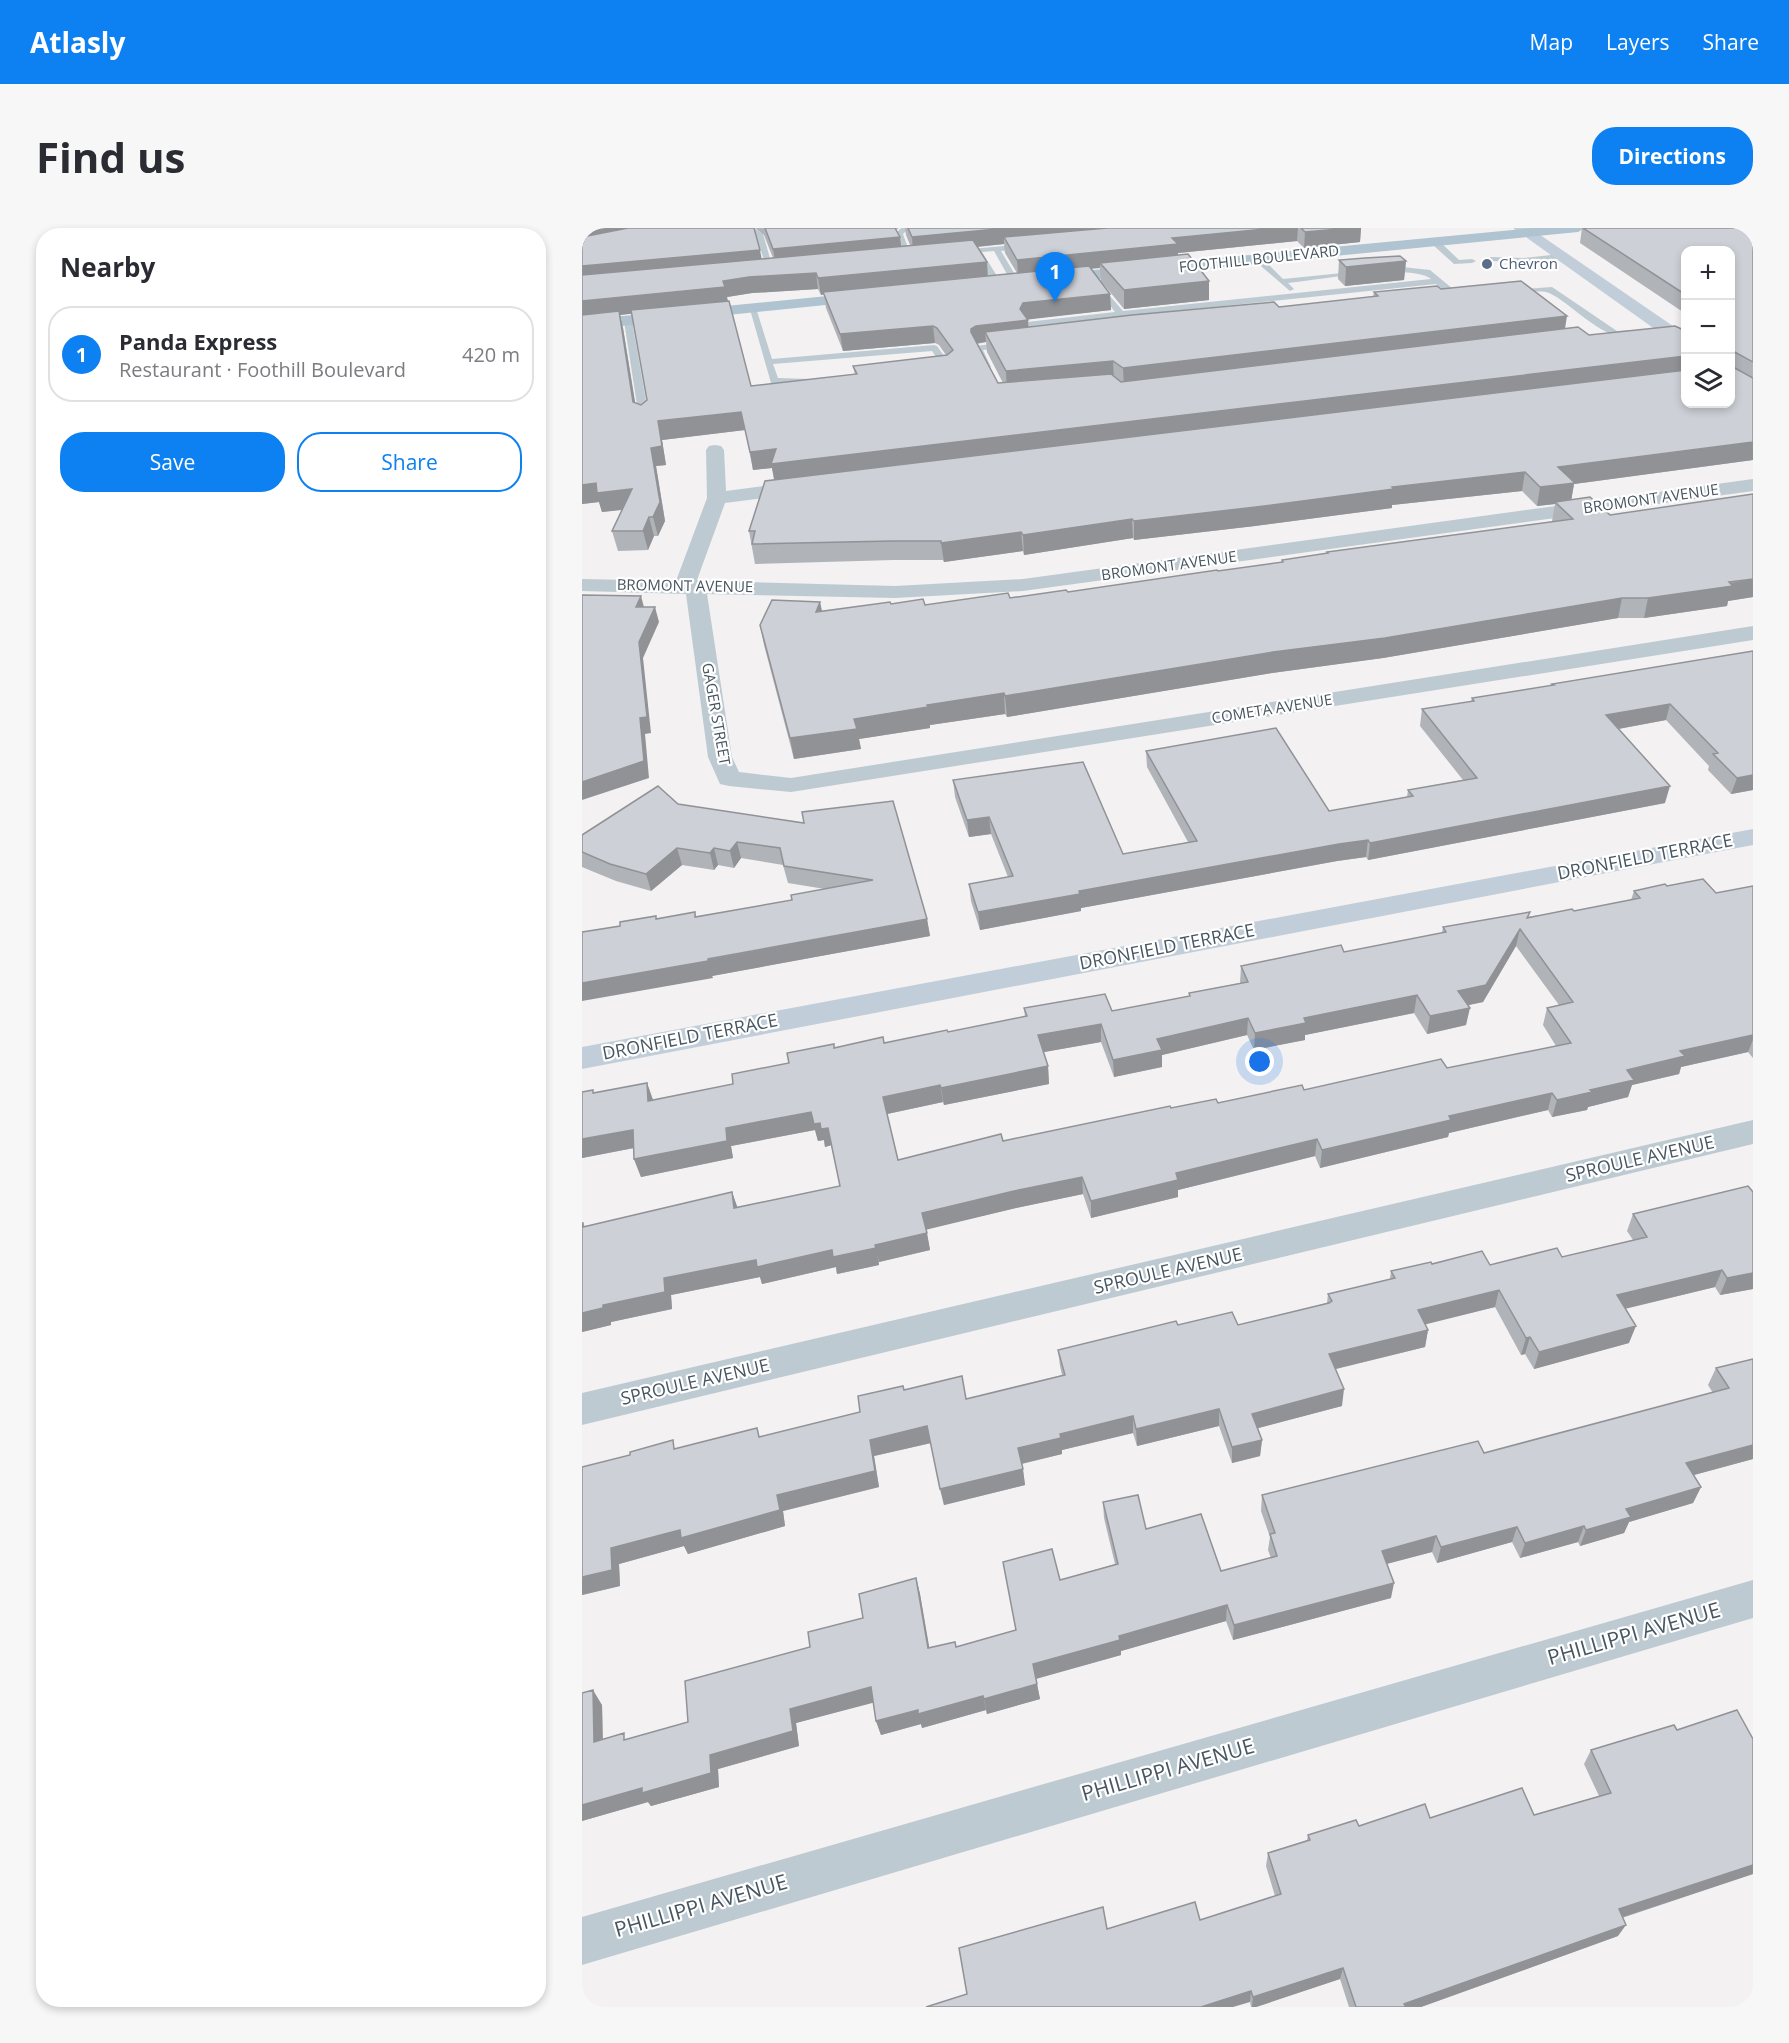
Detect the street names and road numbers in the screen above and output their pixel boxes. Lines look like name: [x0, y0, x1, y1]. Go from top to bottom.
street label: FOOTHILL BOULEVARD: [1178, 240, 1340, 276]
street label: BROMONT AVENUE: [1582, 479, 1720, 517]
street label: BROMONT AVENUE: [1100, 546, 1238, 584]
street label: BROMONT AVENUE: [617, 574, 753, 596]
street label: GAGER STREET: [698, 661, 736, 767]
street label: COMETA AVENUE: [1210, 689, 1334, 727]
street label: DRONFIELD TERRACE: [1555, 827, 1734, 885]
street label: DRONFIELD TERRACE: [1077, 917, 1256, 975]
street label: DRONFIELD TERRACE: [600, 1007, 779, 1065]
street label: SPROULE AVENUE: [1563, 1129, 1716, 1187]
street label: SPROULE AVENUE: [1091, 1241, 1244, 1299]
street label: SPROULE AVENUE: [618, 1352, 771, 1410]
street label: PHILLIPPI AVENUE: [1544, 1595, 1723, 1671]
street label: PHILLIPPI AVENUE: [1078, 1731, 1257, 1807]
street label: PHILLIPPI AVENUE: [611, 1867, 790, 1943]

